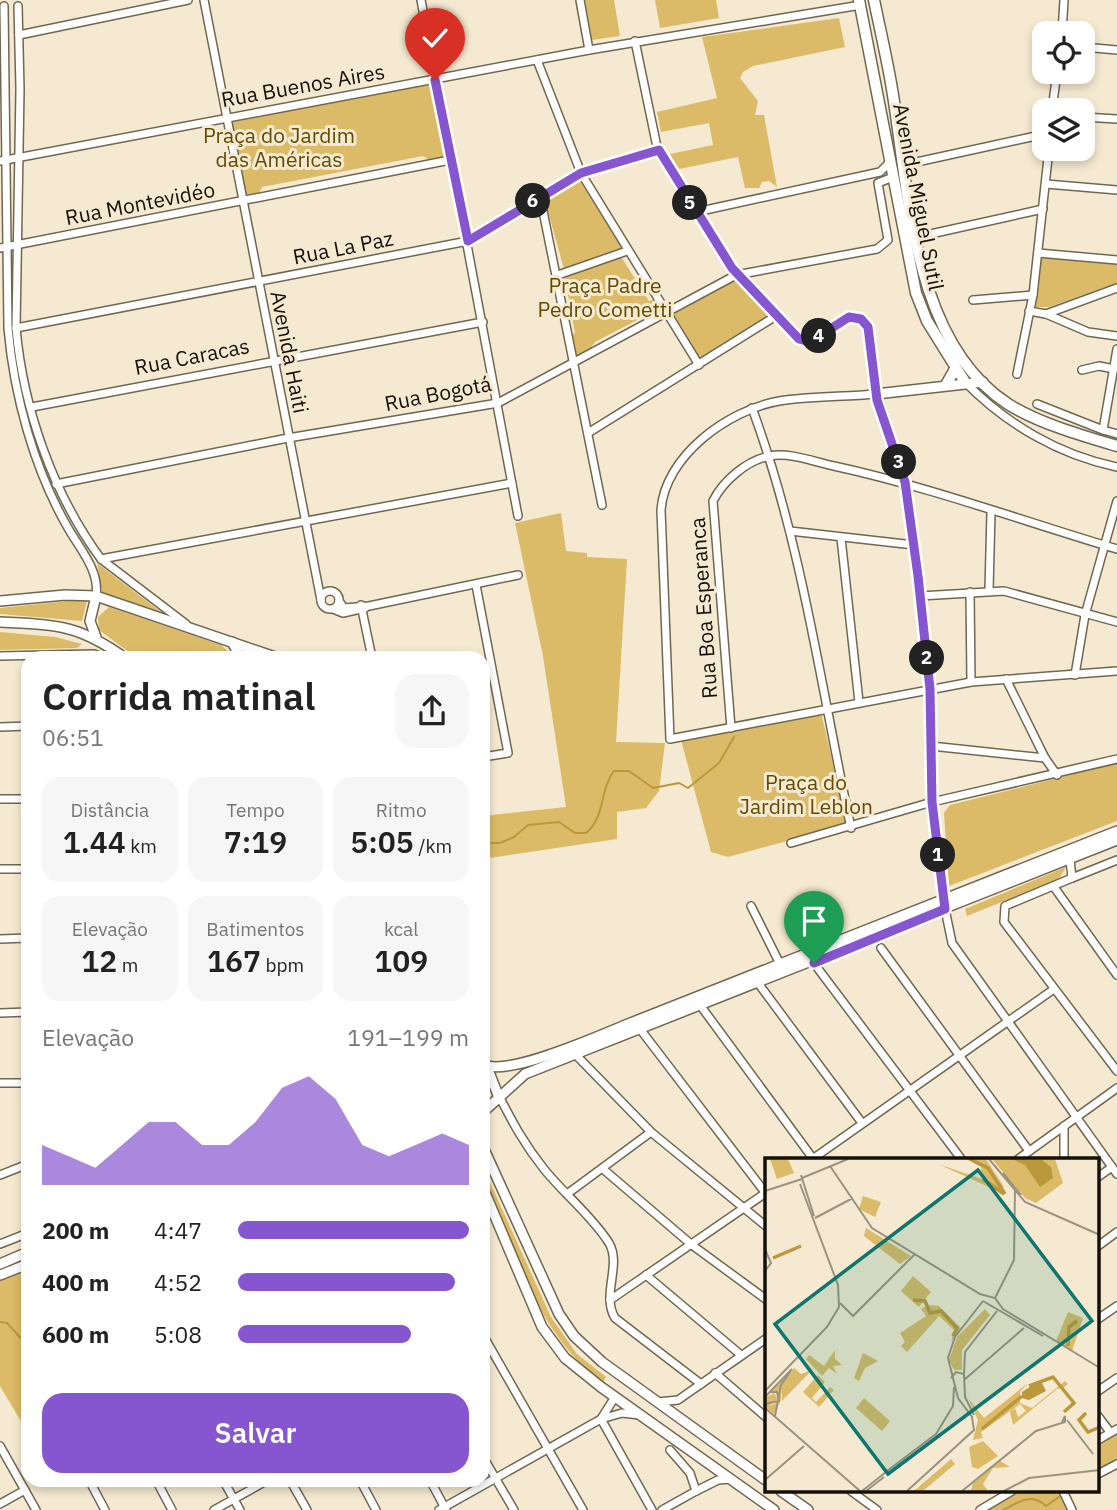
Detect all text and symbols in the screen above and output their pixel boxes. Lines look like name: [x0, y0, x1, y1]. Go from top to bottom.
pin: [405, 8, 465, 80]
icon: check: [416, 19, 454, 57]
map controls: [1032, 21, 1095, 161]
button: locate: [1032, 21, 1095, 84]
street label: Rua Buenos Aires: [219, 57, 387, 113]
button: layers: [1032, 98, 1095, 161]
street label: Avenida Miguel Sutil: [887, 101, 951, 293]
park label: Praça do Jardim das Américas: [203, 121, 355, 173]
street label: Rua Montevidéo: [63, 175, 217, 231]
pin: 6: [516, 184, 550, 218]
pin: 5: [672, 186, 708, 220]
text: 6: [527, 188, 538, 212]
text: 5: [684, 190, 695, 214]
street label: Rua La Paz: [290, 224, 396, 270]
park label: Praça Padre Pedro Cometti: [538, 271, 672, 323]
street label: Avenida Haiti: [264, 288, 316, 415]
pin: 4: [802, 318, 836, 354]
text: 4: [813, 323, 824, 347]
street label: Rua Caracas: [132, 331, 252, 381]
street label: Rua Bogotá: [382, 369, 494, 417]
pin: 3: [881, 444, 916, 480]
text: 3: [893, 449, 904, 473]
street label: Rua Boa Esperanca: [683, 516, 723, 700]
pin: 2: [909, 640, 944, 676]
text: 2: [921, 645, 932, 669]
text: Corrida matinal: [42, 671, 315, 720]
button: share: [395, 674, 469, 748]
text: 06:51: [42, 722, 104, 752]
park label: Praça do Jardim Leblon: [739, 768, 873, 820]
text: Distância: [70, 798, 149, 822]
text: Tempo: [226, 798, 285, 822]
text: Ritmo: [376, 798, 427, 822]
text: 1.44: [63, 822, 126, 861]
text: 7:19: [224, 822, 287, 861]
text: 5:05: [350, 822, 414, 861]
text: km: [126, 834, 157, 858]
text: /km: [414, 834, 452, 858]
pin: 1: [920, 838, 956, 872]
text: 1: [932, 842, 943, 866]
pin: [784, 891, 844, 963]
icon: arrive: [795, 902, 833, 940]
text: Elevação: [72, 917, 148, 941]
text: Batimentos: [206, 917, 305, 941]
text: kcal: [384, 917, 418, 941]
text: 12: [81, 941, 117, 980]
text: 167: [207, 941, 261, 980]
text: 109: [374, 941, 428, 980]
text: m: [117, 953, 138, 977]
text: bpm: [261, 953, 304, 977]
text: Elevação: [42, 1022, 134, 1052]
text: 191–199 m: [347, 1022, 469, 1052]
inset map: [765, 1158, 1100, 1492]
text: 200 m: [42, 1215, 109, 1245]
text: 4:47: [154, 1215, 202, 1245]
text: 400 m: [42, 1267, 109, 1297]
text: 4:52: [154, 1267, 202, 1297]
text: 600 m: [42, 1319, 109, 1349]
text: 5:08: [154, 1319, 202, 1349]
button: Salvar: [42, 1393, 469, 1473]

